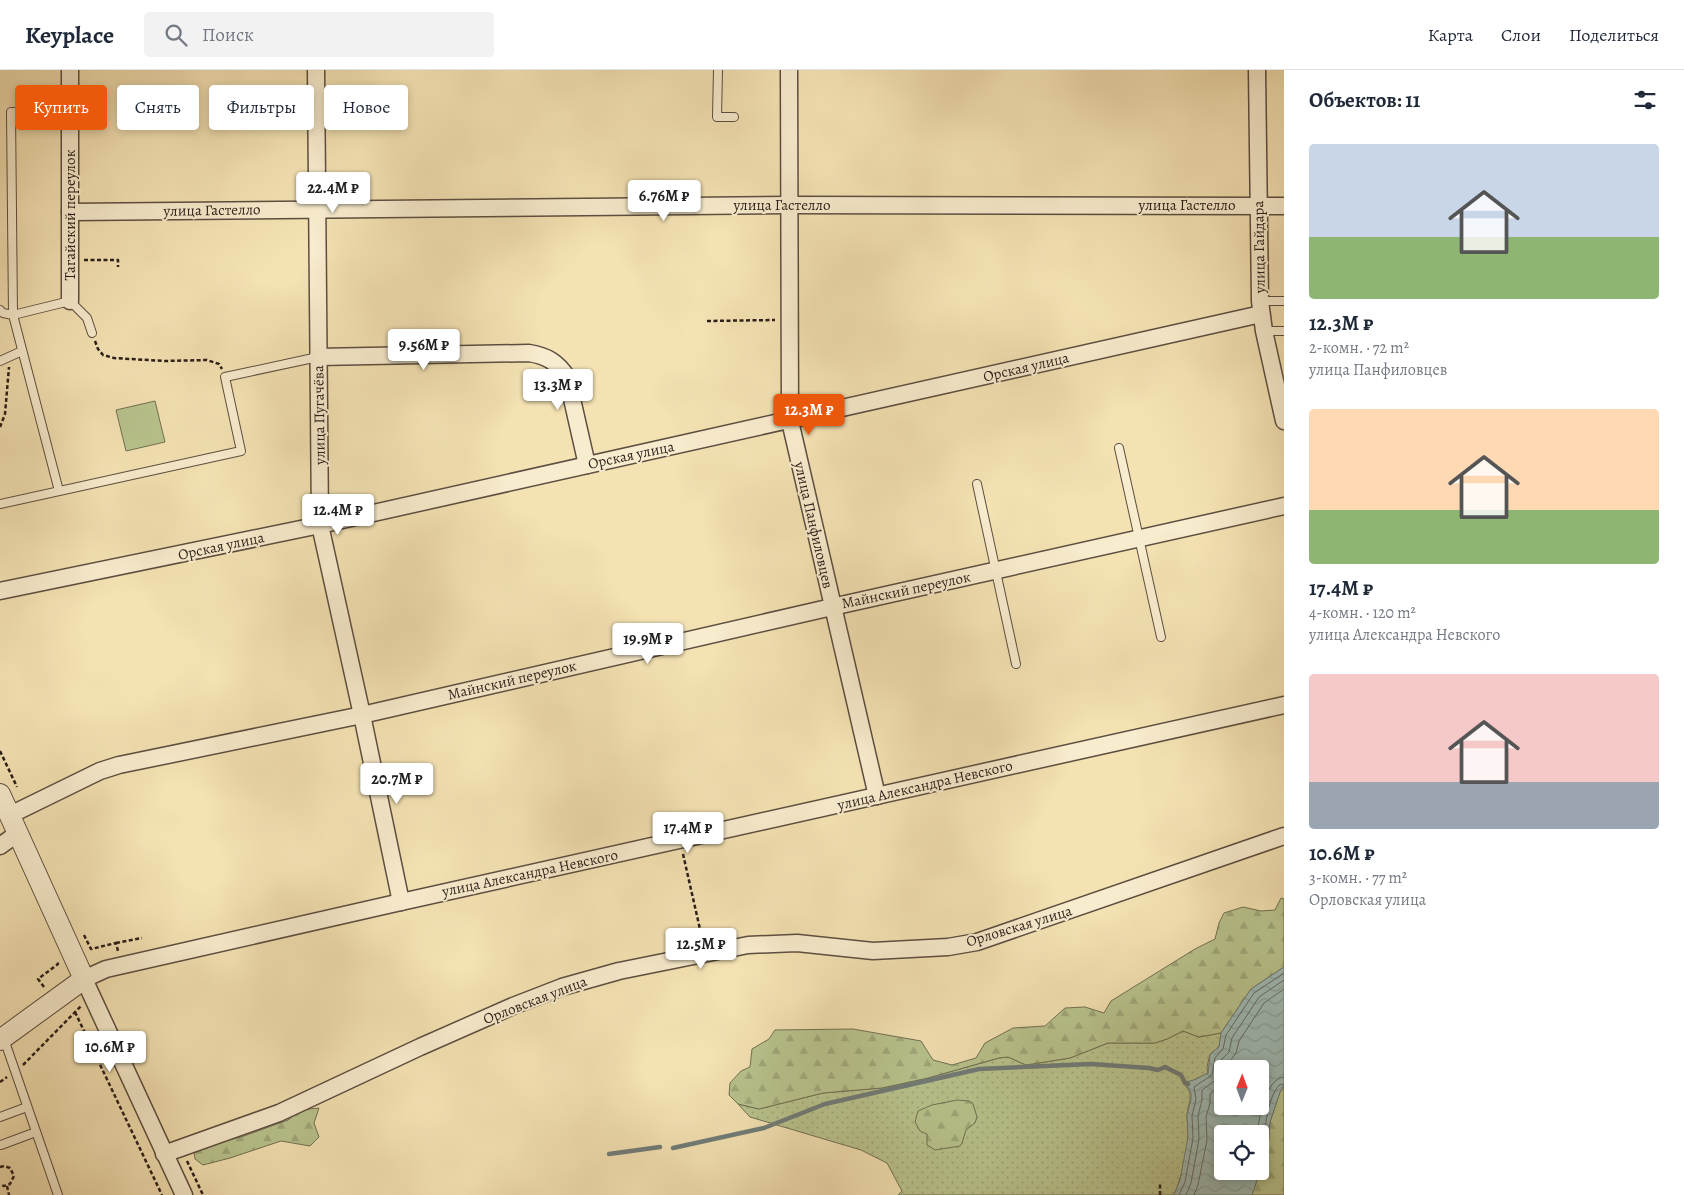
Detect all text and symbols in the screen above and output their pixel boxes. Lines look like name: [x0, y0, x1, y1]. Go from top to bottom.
search box: [144, 12, 494, 57]
text: Keyplace: [25, 19, 114, 51]
icon: search: [162, 21, 190, 49]
text: Поиск: [202, 22, 254, 48]
text: Карта: [1428, 23, 1473, 47]
text: Слои: [1501, 23, 1541, 47]
text: Поделиться: [1569, 23, 1659, 47]
chip: Купить: [15, 85, 107, 130]
chip: Снять: [117, 85, 199, 130]
chip: Фильтры: [209, 85, 314, 130]
chip: Новое: [324, 85, 408, 130]
text: Объектов: 11: [1309, 86, 1420, 114]
icon: filters: [1631, 86, 1659, 114]
street label: Тагайский переулок: [60, 149, 80, 280]
pin: 22.4M ₽: [287, 172, 379, 214]
text: 22.4M ₽: [307, 177, 359, 199]
icon: home: [1439, 177, 1529, 267]
pin: 6.76M ₽: [618, 180, 710, 222]
text: 6.76M ₽: [639, 185, 689, 207]
street label: улица Гастелло: [732, 195, 831, 215]
street label: улица Гастелло: [1137, 195, 1236, 215]
street label: улица Гастелло: [162, 199, 261, 221]
street label: улица Гайдара: [1248, 200, 1270, 294]
text: 12.3M ₽: [1309, 309, 1373, 337]
pin: 9.56M ₽: [378, 328, 470, 371]
text: 9.56M ₽: [399, 334, 449, 356]
text: 2-комн. · 72 m²: [1309, 337, 1409, 359]
street label: Орская улица: [981, 347, 1071, 387]
text: улица Панфиловцев: [1309, 359, 1447, 381]
street label: улица Пугачёва: [308, 365, 330, 466]
pin: 13.3M ₽: [512, 368, 604, 411]
text: 13.3M ₽: [534, 374, 582, 396]
pin: 12.3M ₽: [763, 394, 855, 436]
text: 12.3M ₽: [784, 399, 834, 421]
street label: Орская улица: [586, 436, 676, 474]
icon: home: [1439, 442, 1529, 532]
street label: улица Панфиловцев: [789, 459, 838, 590]
pin: 12.4M ₽: [292, 494, 384, 536]
text: 12.4M ₽: [313, 499, 363, 521]
street label: Орская улица: [176, 527, 266, 565]
street label: Майнский переулок: [840, 567, 973, 613]
text: 17.4M ₽: [1309, 574, 1373, 602]
text: 4-комн. · 120 m²: [1309, 602, 1416, 624]
pin: 19.9M ₽: [602, 622, 694, 665]
text: улица Александра Невского: [1309, 624, 1500, 646]
text: 19.9M ₽: [623, 628, 673, 650]
street label: Майнский переулок: [446, 655, 579, 705]
icon: home: [1439, 707, 1529, 797]
street label: улица Александра Невского: [834, 755, 1015, 815]
pin: 20.7M ₽: [351, 762, 443, 805]
text: 20.7M ₽: [371, 768, 423, 790]
pin: 17.4M ₽: [642, 812, 734, 854]
text: 17.4M ₽: [664, 817, 712, 839]
text: 10.6M ₽: [1309, 839, 1375, 867]
street label: улица Александра Невского: [439, 845, 620, 902]
text: 3-комн. · 77 m²: [1309, 867, 1407, 889]
text: Орловская улица: [1309, 889, 1426, 911]
street label: Орловская улица: [964, 900, 1075, 952]
pin: 12.5M ₽: [655, 928, 747, 970]
text: 12.5M ₽: [676, 933, 726, 955]
street label: Орловская улица: [480, 971, 590, 1029]
pin: 10.6M ₽: [64, 1030, 156, 1073]
text: 10.6M ₽: [85, 1036, 135, 1058]
north arrow: [1214, 1060, 1269, 1115]
map controls: [1214, 1060, 1269, 1180]
button: locate: [1214, 1125, 1269, 1180]

